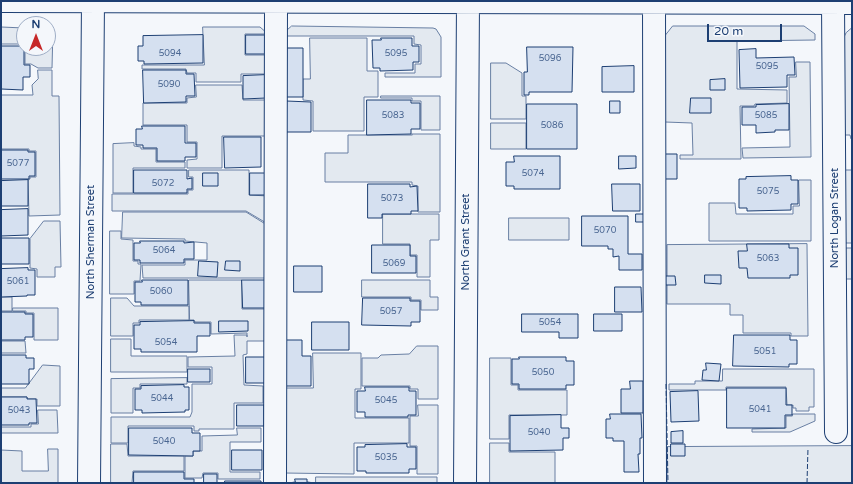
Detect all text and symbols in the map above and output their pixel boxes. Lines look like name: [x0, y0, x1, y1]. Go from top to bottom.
north arrow: [16, 16, 56, 56]
scale bar: [709, 16, 784, 42]
text: N: [32, 18, 40, 31]
text: 20 m: [714, 24, 743, 38]
house number: 5094: [159, 49, 181, 59]
house number: 5095: [385, 49, 407, 59]
house number: 5096: [539, 54, 561, 64]
house number: 5095: [756, 62, 778, 72]
house number: 5090: [158, 80, 180, 90]
house number: 5083: [382, 111, 404, 121]
house number: 5085: [755, 111, 777, 121]
house number: 5086: [541, 121, 563, 131]
house number: 5077: [7, 159, 29, 169]
street label: North Logan Street: [828, 168, 842, 268]
house number: 5074: [522, 169, 544, 179]
house number: 5072: [152, 179, 174, 189]
street label: North Sherman Street: [84, 185, 98, 299]
house number: 5075: [757, 187, 779, 197]
street label: North Grant Street: [459, 193, 473, 291]
house number: 5073: [381, 194, 403, 204]
house number: 5070: [594, 226, 616, 236]
house number: 5064: [153, 246, 175, 256]
house number: 5063: [757, 254, 779, 264]
house number: 5069: [383, 259, 405, 269]
house number: 5061: [7, 277, 29, 287]
house number: 5060: [150, 287, 172, 297]
house number: 5057: [380, 307, 402, 317]
house number: 5054: [539, 318, 561, 328]
house number: 5054: [155, 338, 177, 348]
house number: 5051: [754, 347, 776, 357]
house number: 5050: [532, 368, 554, 378]
house number: 5044: [151, 394, 173, 404]
house number: 5045: [375, 396, 397, 406]
house number: 5041: [749, 405, 771, 415]
house number: 5043: [8, 406, 30, 416]
house number: 5040: [528, 428, 550, 438]
house number: 5040: [153, 437, 175, 447]
house number: 5035: [375, 453, 397, 463]

